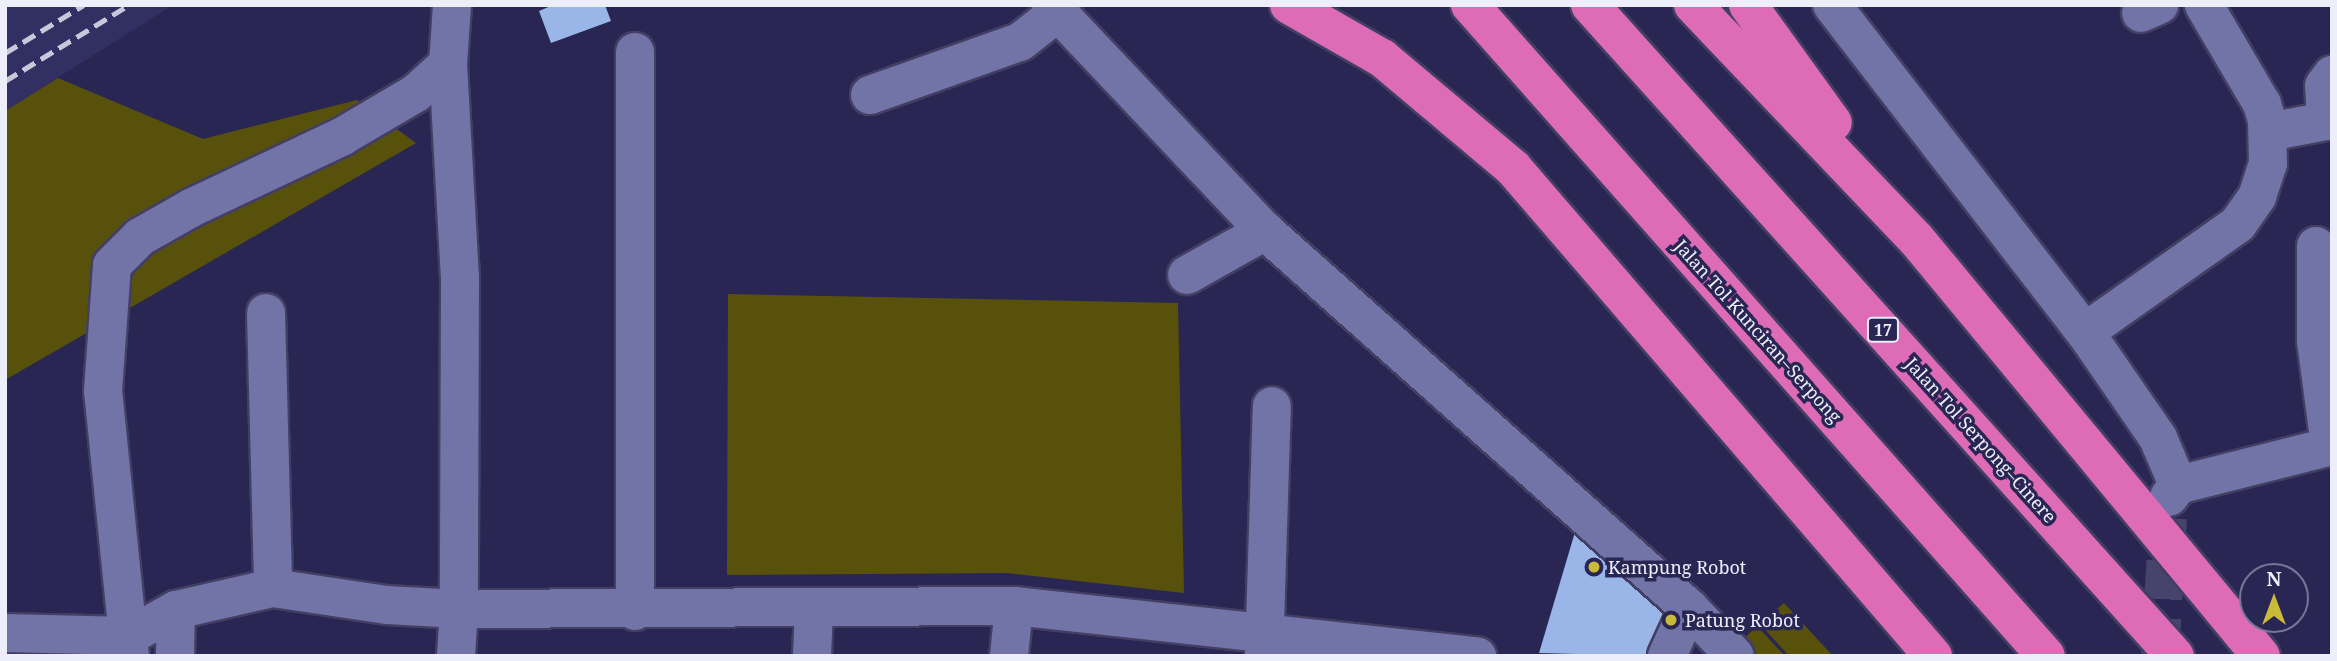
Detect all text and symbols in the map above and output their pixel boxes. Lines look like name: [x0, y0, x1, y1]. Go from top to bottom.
street label: Jalan Tol Kunciran–Serpong: [1670, 235, 1846, 427]
road number: 17: [1866, 318, 1900, 342]
street label: Jalan Tol Serpong–Cinere: [1901, 353, 2061, 527]
place label: Kampung Robot: [1608, 556, 1746, 578]
marker: Kampung Robot: [1586, 559, 1602, 575]
north arrow: [2239, 563, 2309, 633]
text: N: [2267, 566, 2281, 592]
place label: Patung Robot: [1685, 609, 1800, 631]
marker: Patung Robot: [1663, 612, 1679, 628]

